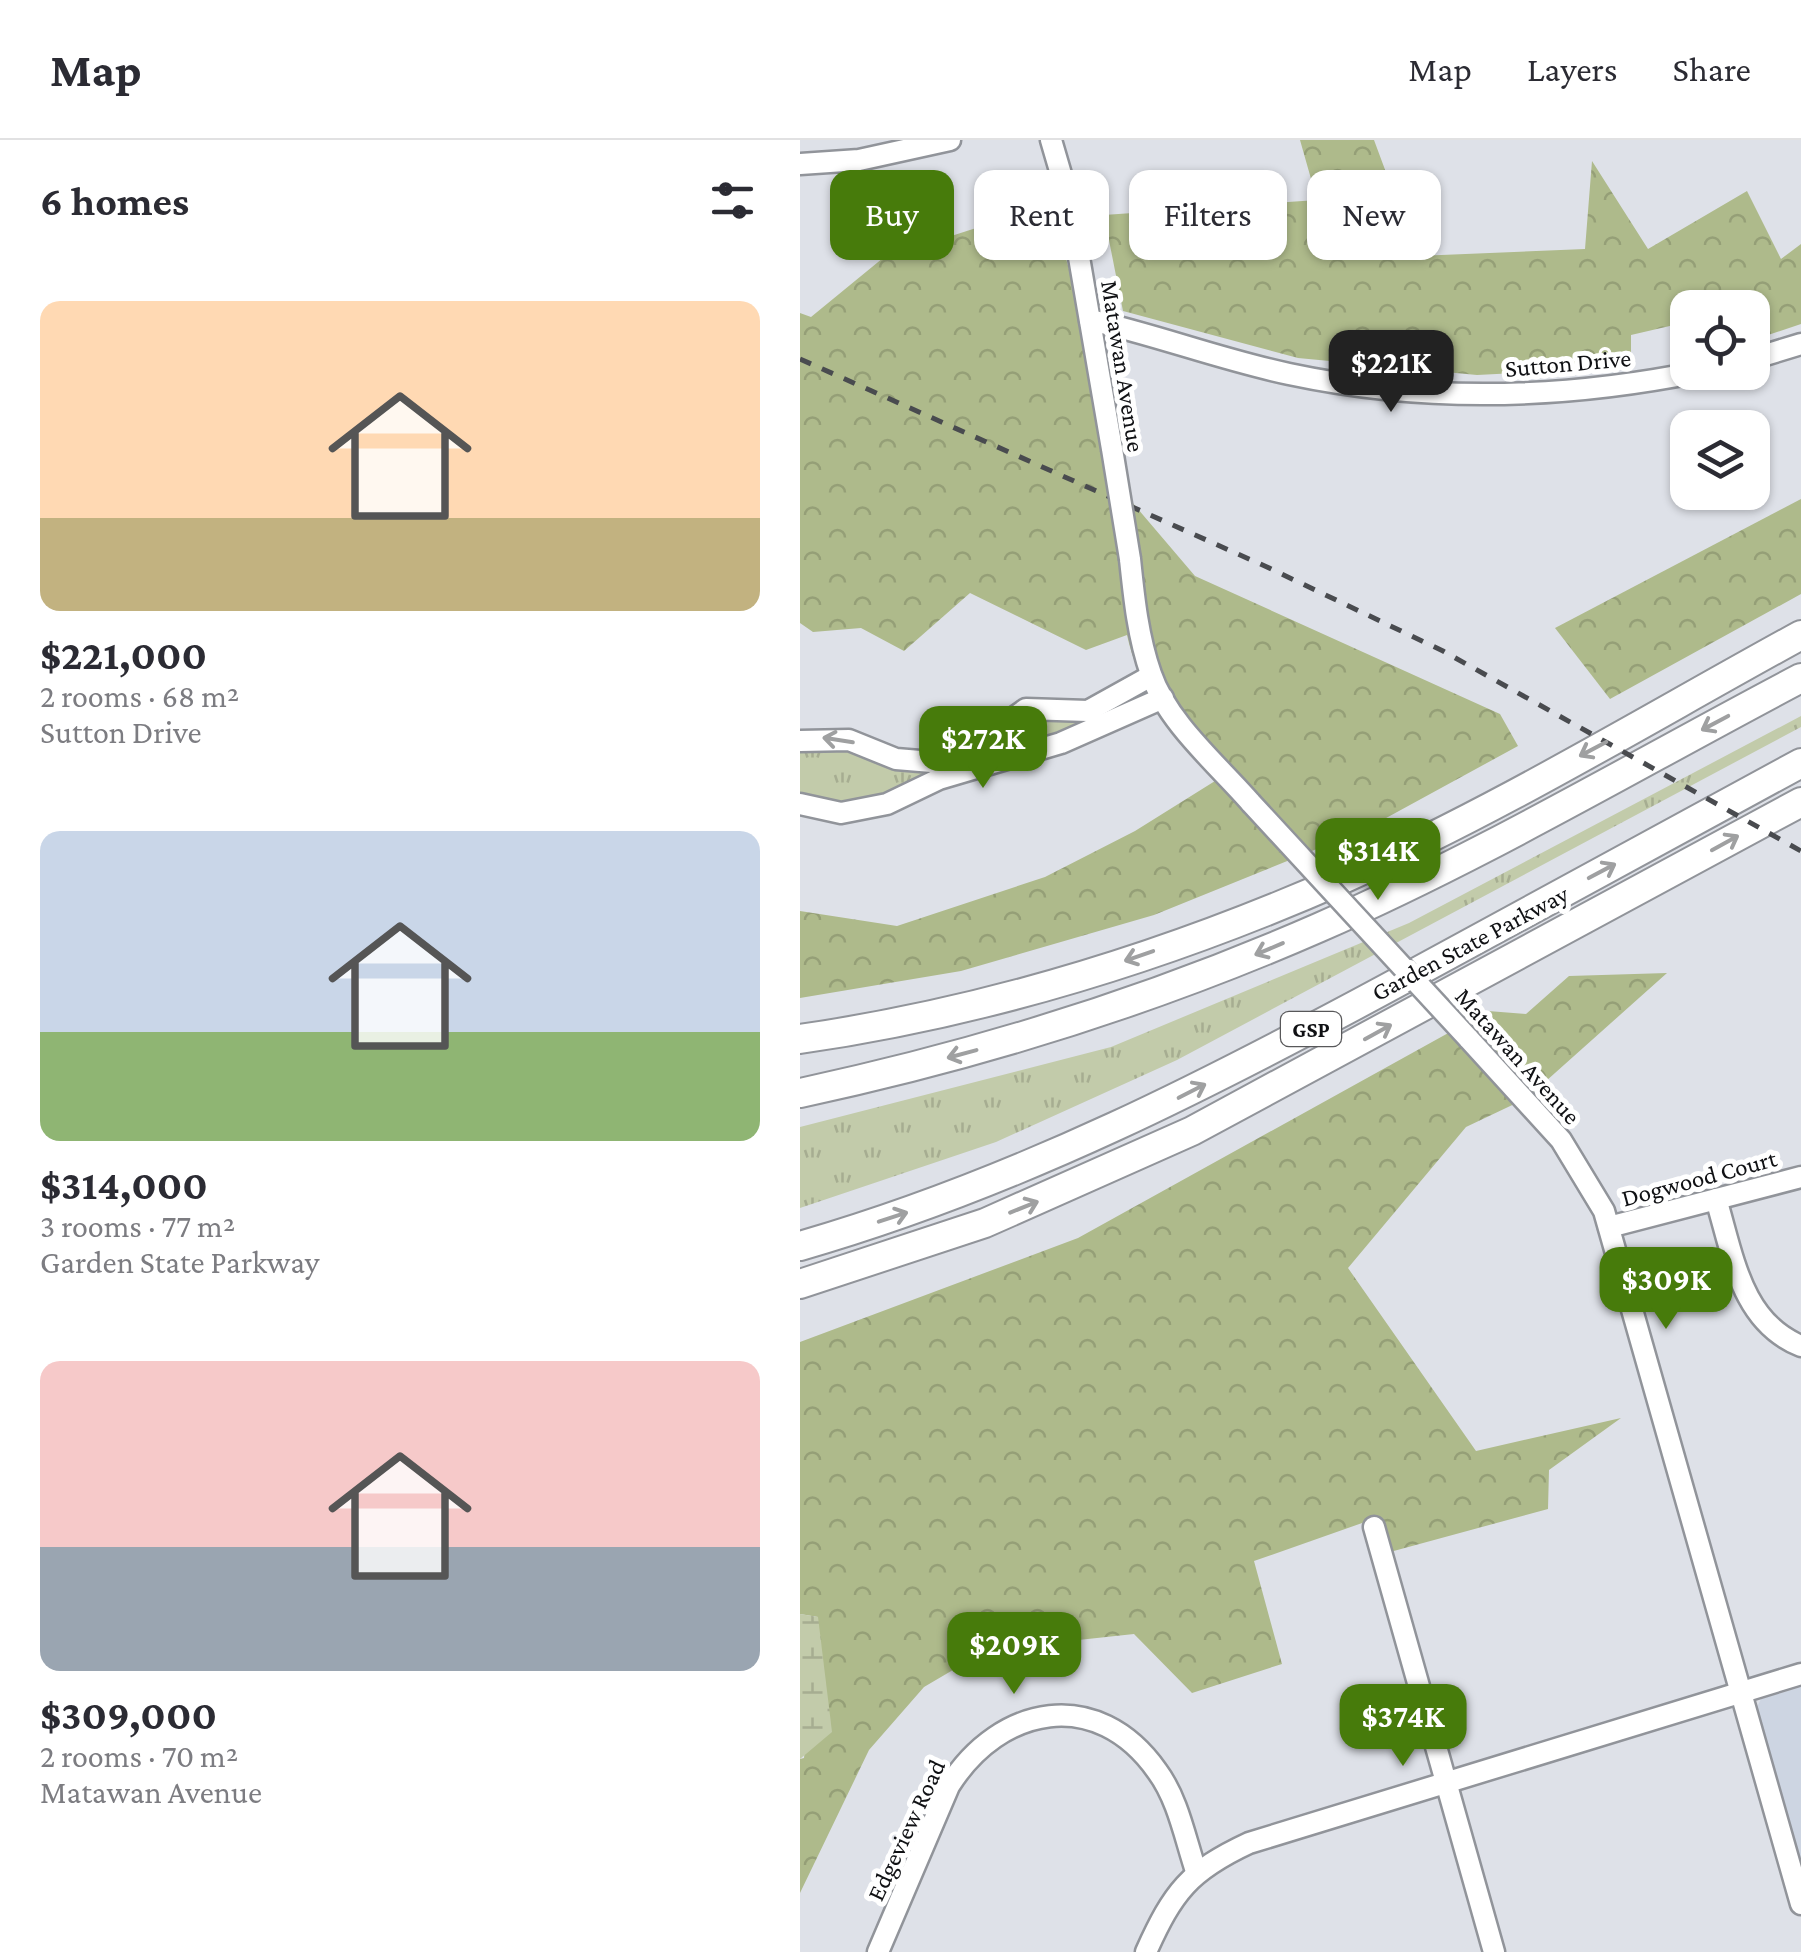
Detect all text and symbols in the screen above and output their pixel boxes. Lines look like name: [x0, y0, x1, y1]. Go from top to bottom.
text: Map: [50, 43, 142, 96]
text: Map: [1408, 50, 1472, 89]
text: Layers: [1527, 50, 1618, 89]
text: Share: [1673, 50, 1751, 89]
chip: Buy: [830, 170, 954, 260]
chip: Rent: [974, 170, 1109, 260]
chip: Filters: [1129, 170, 1287, 260]
chip: New: [1307, 170, 1441, 260]
icon: filters: [705, 173, 760, 228]
text: 6 homes: [40, 177, 189, 224]
street label: Matawan Avenue: [1096, 278, 1150, 454]
map controls: [1670, 290, 1770, 510]
button: locate: [1670, 290, 1770, 390]
pin: $221K: [1321, 330, 1461, 415]
text: $221K: [1351, 344, 1431, 380]
street label: Sutton Drive: [1504, 344, 1632, 382]
icon: home: [310, 366, 490, 546]
button: layers: [1670, 410, 1770, 510]
text: $221,000: [40, 631, 207, 678]
text: 2 rooms · 68 m²: [40, 678, 239, 714]
pin: $272K: [913, 706, 1053, 791]
text: Sutton Drive: [40, 714, 202, 750]
one-way arrow: [1700, 714, 1730, 734]
text: $272K: [941, 720, 1025, 756]
one-way arrow: [822, 731, 855, 749]
one-way arrow: [1578, 740, 1608, 759]
pin: $314K: [1308, 818, 1448, 903]
text: $314K: [1337, 832, 1419, 868]
one-way arrow: [1710, 833, 1739, 852]
one-way arrow: [1586, 861, 1616, 880]
street label: Garden State Parkway: [1367, 880, 1574, 1007]
icon: home: [310, 896, 490, 1076]
one-way arrow: [1254, 941, 1285, 959]
one-way arrow: [1124, 949, 1155, 967]
street label: Matawan Avenue: [1450, 983, 1586, 1129]
road number: GSP: [1281, 1012, 1341, 1046]
one-way arrow: [1363, 1021, 1392, 1041]
one-way arrow: [947, 1045, 978, 1064]
one-way arrow: [1177, 1081, 1207, 1100]
street label: Dogwood Court: [1619, 1144, 1780, 1213]
text: $314,000: [40, 1161, 208, 1208]
one-way arrow: [1008, 1196, 1039, 1214]
one-way arrow: [877, 1207, 909, 1225]
text: 3 rooms · 77 m²: [40, 1208, 235, 1244]
text: Garden State Parkway: [40, 1244, 320, 1280]
pin: $309K: [1596, 1247, 1736, 1332]
text: $309K: [1622, 1261, 1710, 1297]
icon: home: [310, 1426, 490, 1606]
pin: $209K: [944, 1612, 1084, 1697]
text: $209K: [969, 1626, 1059, 1662]
pin: $374K: [1333, 1684, 1473, 1769]
text: $309,000: [40, 1691, 217, 1738]
text: $374K: [1362, 1698, 1444, 1734]
text: 2 rooms · 70 m²: [40, 1738, 238, 1774]
street label: Edgeview Road: [862, 1755, 951, 1905]
text: Matawan Avenue: [40, 1774, 262, 1810]

